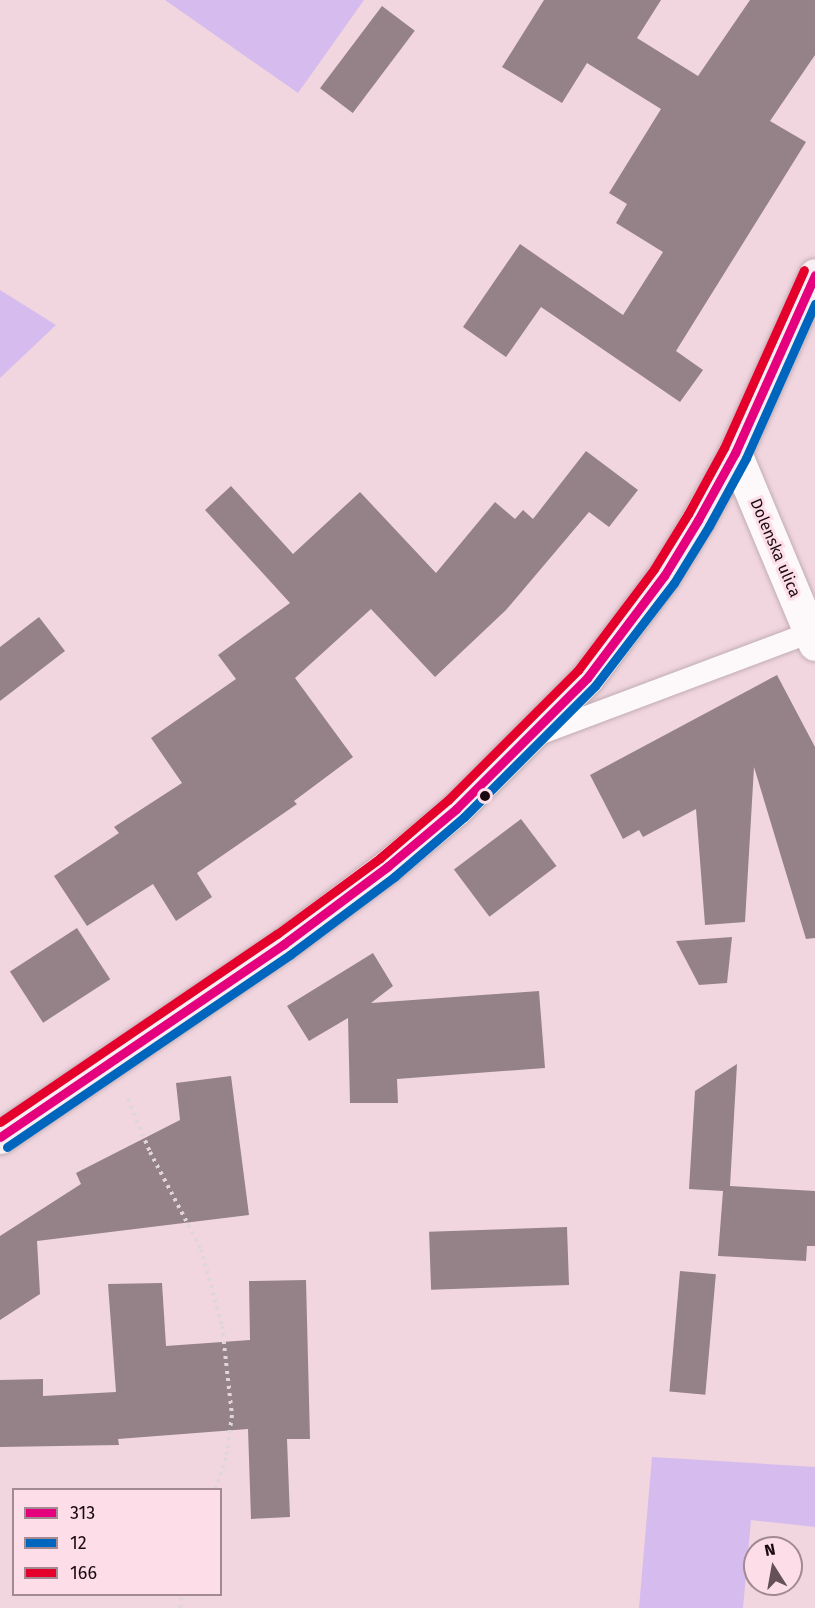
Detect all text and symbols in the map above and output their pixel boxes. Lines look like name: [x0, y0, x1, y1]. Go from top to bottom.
street label: Dolenska ulica: [746, 496, 804, 600]
unlabelled marker: [479, 790, 491, 802]
legend: [12, 1488, 222, 1596]
text: 313: [70, 1502, 95, 1524]
text: 12: [70, 1532, 87, 1554]
north arrow: [743, 1536, 803, 1596]
text: N: [763, 1539, 777, 1560]
text: 166: [70, 1562, 97, 1584]

